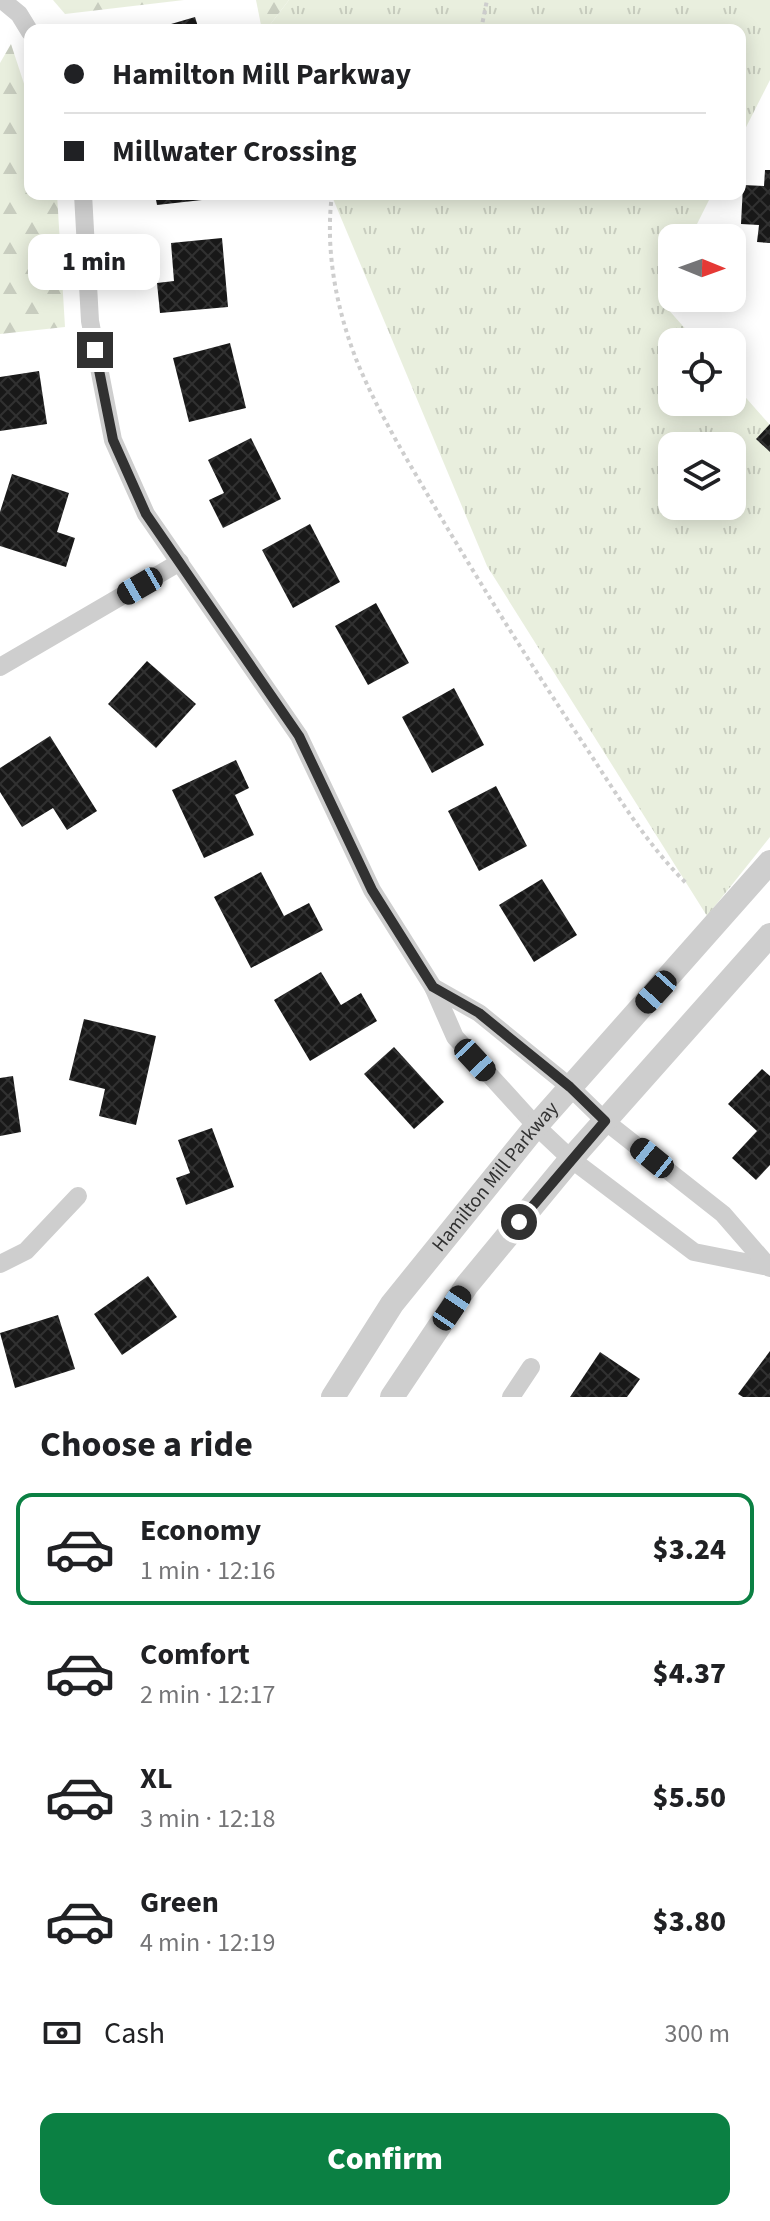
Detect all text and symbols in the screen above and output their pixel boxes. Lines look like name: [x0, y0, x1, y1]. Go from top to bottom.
text: Hamilton Mill Parkway: [112, 53, 411, 96]
text: Millwater Crossing: [112, 130, 357, 173]
north arrow: [658, 224, 746, 312]
map controls: [658, 224, 746, 520]
callout: 1 min: [29, 234, 161, 290]
text: 1 min: [62, 243, 126, 280]
button: locate: [658, 328, 746, 416]
route end: [77, 332, 113, 368]
button: layers: [658, 432, 746, 520]
car: [113, 564, 167, 608]
car: [631, 966, 681, 1018]
car: [450, 1034, 500, 1086]
street label: Hamilton Mill Parkway: [425, 1095, 566, 1258]
car: [626, 1134, 678, 1182]
route start: [501, 1204, 537, 1240]
car: [429, 1281, 475, 1335]
text: Choose a ride: [40, 1419, 253, 1470]
text: Economy: [140, 1509, 261, 1552]
icon: car: [44, 1513, 116, 1585]
text: $3.24: [653, 1528, 726, 1571]
text: 1 min · 12:16: [140, 1552, 275, 1589]
text: Comfort: [140, 1633, 250, 1676]
icon: car: [44, 1637, 116, 1709]
text: $4.37: [653, 1652, 726, 1695]
text: 2 min · 12:17: [140, 1676, 275, 1713]
text: XL: [140, 1757, 173, 1800]
icon: car: [44, 1761, 116, 1833]
text: $5.50: [653, 1776, 726, 1819]
text: 3 min · 12:18: [140, 1800, 275, 1837]
text: Green: [140, 1881, 219, 1924]
icon: car: [44, 1885, 116, 1957]
text: $3.80: [653, 1900, 726, 1943]
text: 4 min · 12:19: [140, 1924, 275, 1961]
icon: cash: [40, 2011, 84, 2055]
text: Cash: [104, 2012, 165, 2055]
text: 300 m: [664, 2015, 730, 2052]
button: Confirm: [40, 2113, 730, 2205]

